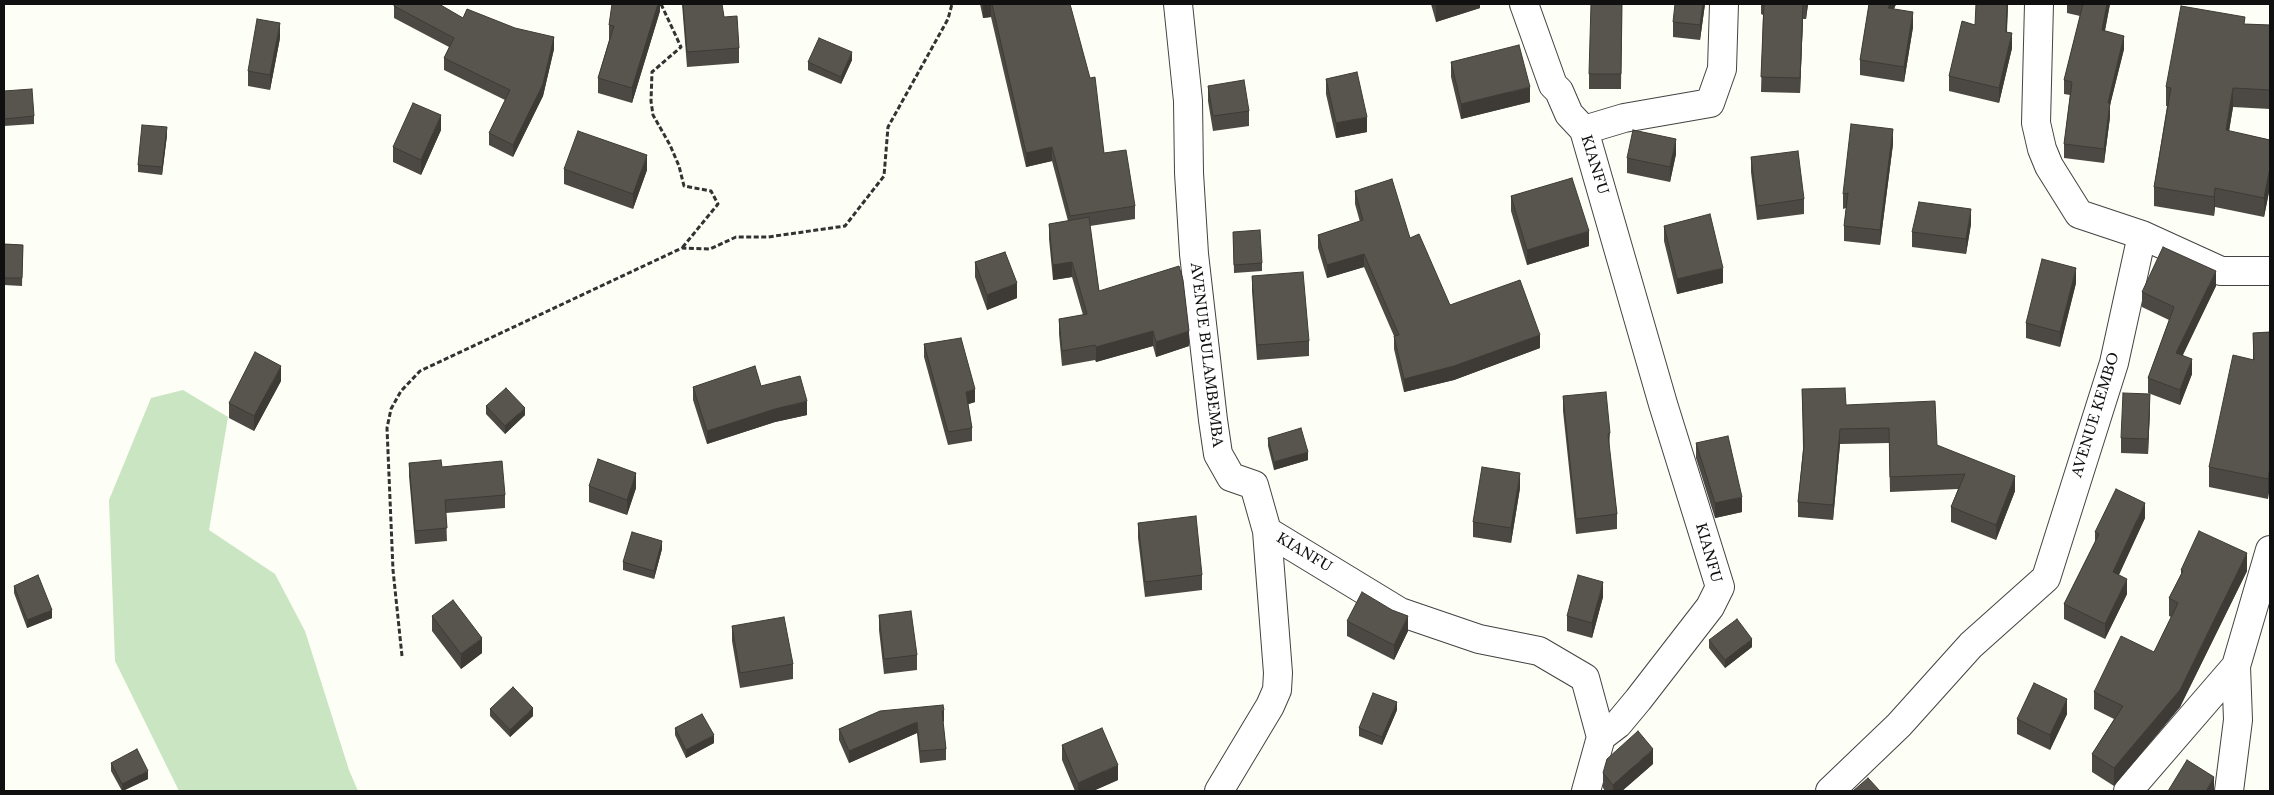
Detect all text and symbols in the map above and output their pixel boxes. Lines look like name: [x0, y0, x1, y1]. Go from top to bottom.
street label: KIANFU: [1577, 133, 1611, 197]
street label: AVENUE BULAMBEMBA: [1186, 262, 1226, 448]
street label: AVENUE KEMBO: [2069, 350, 2123, 480]
street label: KIANFU: [1691, 521, 1725, 585]
street label: KIANFU: [1273, 530, 1335, 576]

